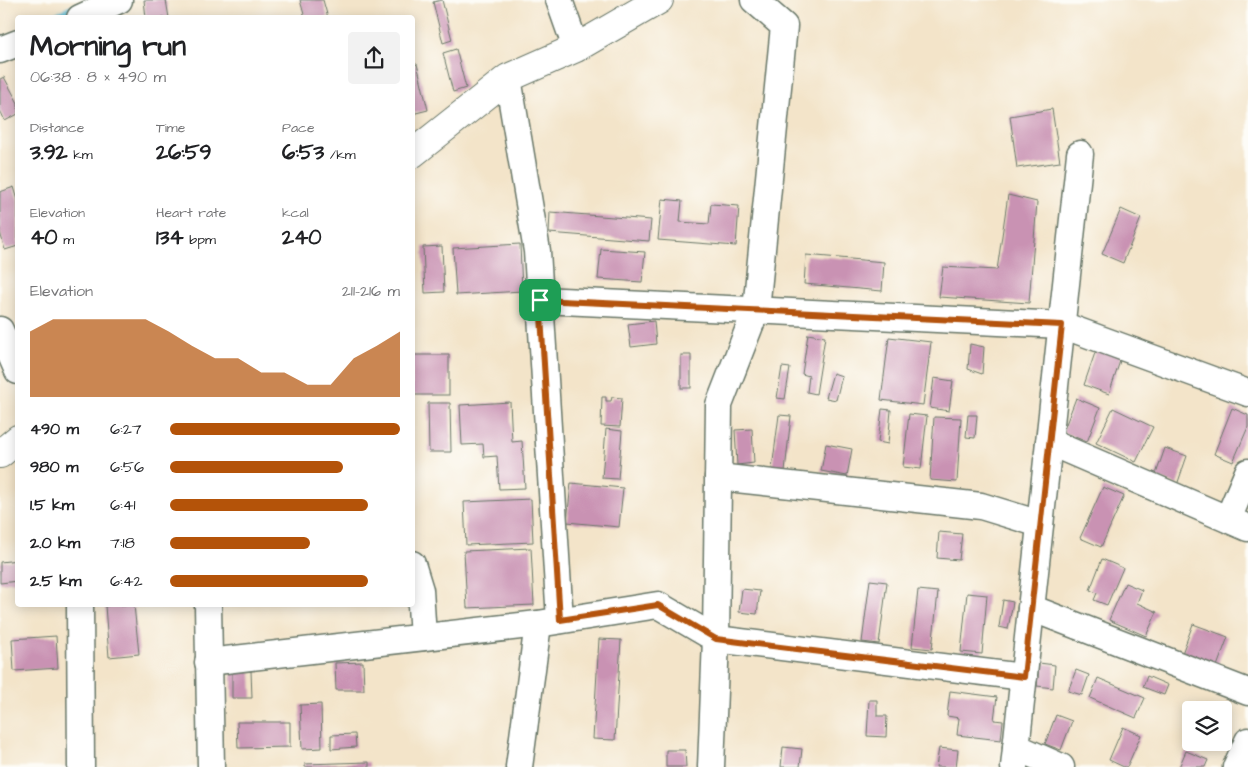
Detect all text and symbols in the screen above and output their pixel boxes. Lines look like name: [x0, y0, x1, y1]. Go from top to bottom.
text: Morning run: [30, 27, 186, 66]
button: share: [348, 32, 400, 84]
text: 06:38 · 8 × 490 m: [30, 66, 166, 88]
text: Distance: [30, 118, 84, 138]
text: Time: [156, 118, 185, 138]
text: Pace: [282, 118, 314, 138]
text: 3.92: [30, 138, 68, 167]
text: 26:59: [156, 138, 212, 167]
text: 6:53: [282, 138, 324, 167]
text: km: [68, 145, 93, 165]
text: /km: [324, 145, 356, 165]
text: Elevation: [30, 203, 85, 223]
text: Heart rate: [156, 203, 226, 223]
text: kcal: [282, 203, 309, 223]
text: 40: [30, 223, 58, 252]
text: 134: [156, 223, 184, 252]
text: 240: [282, 223, 322, 252]
text: m: [58, 230, 74, 250]
text: bpm: [184, 230, 216, 250]
pin: [519, 279, 561, 321]
text: Elevation: [30, 280, 93, 302]
text: 211–216 m: [342, 280, 400, 302]
icon: arrive: [526, 286, 554, 314]
text: 490 m: [30, 418, 79, 440]
text: 6:27: [110, 418, 142, 440]
text: 980 m: [30, 456, 78, 478]
text: 6:56: [110, 456, 144, 478]
text: 1.5 km: [30, 494, 74, 516]
text: 6:41: [110, 494, 136, 516]
text: 2.0 km: [30, 532, 80, 554]
text: 7:18: [110, 532, 135, 554]
text: 2.5 km: [30, 570, 81, 592]
text: 6:42: [110, 570, 143, 592]
map controls: [1182, 701, 1232, 751]
button: layers: [1182, 701, 1232, 751]

